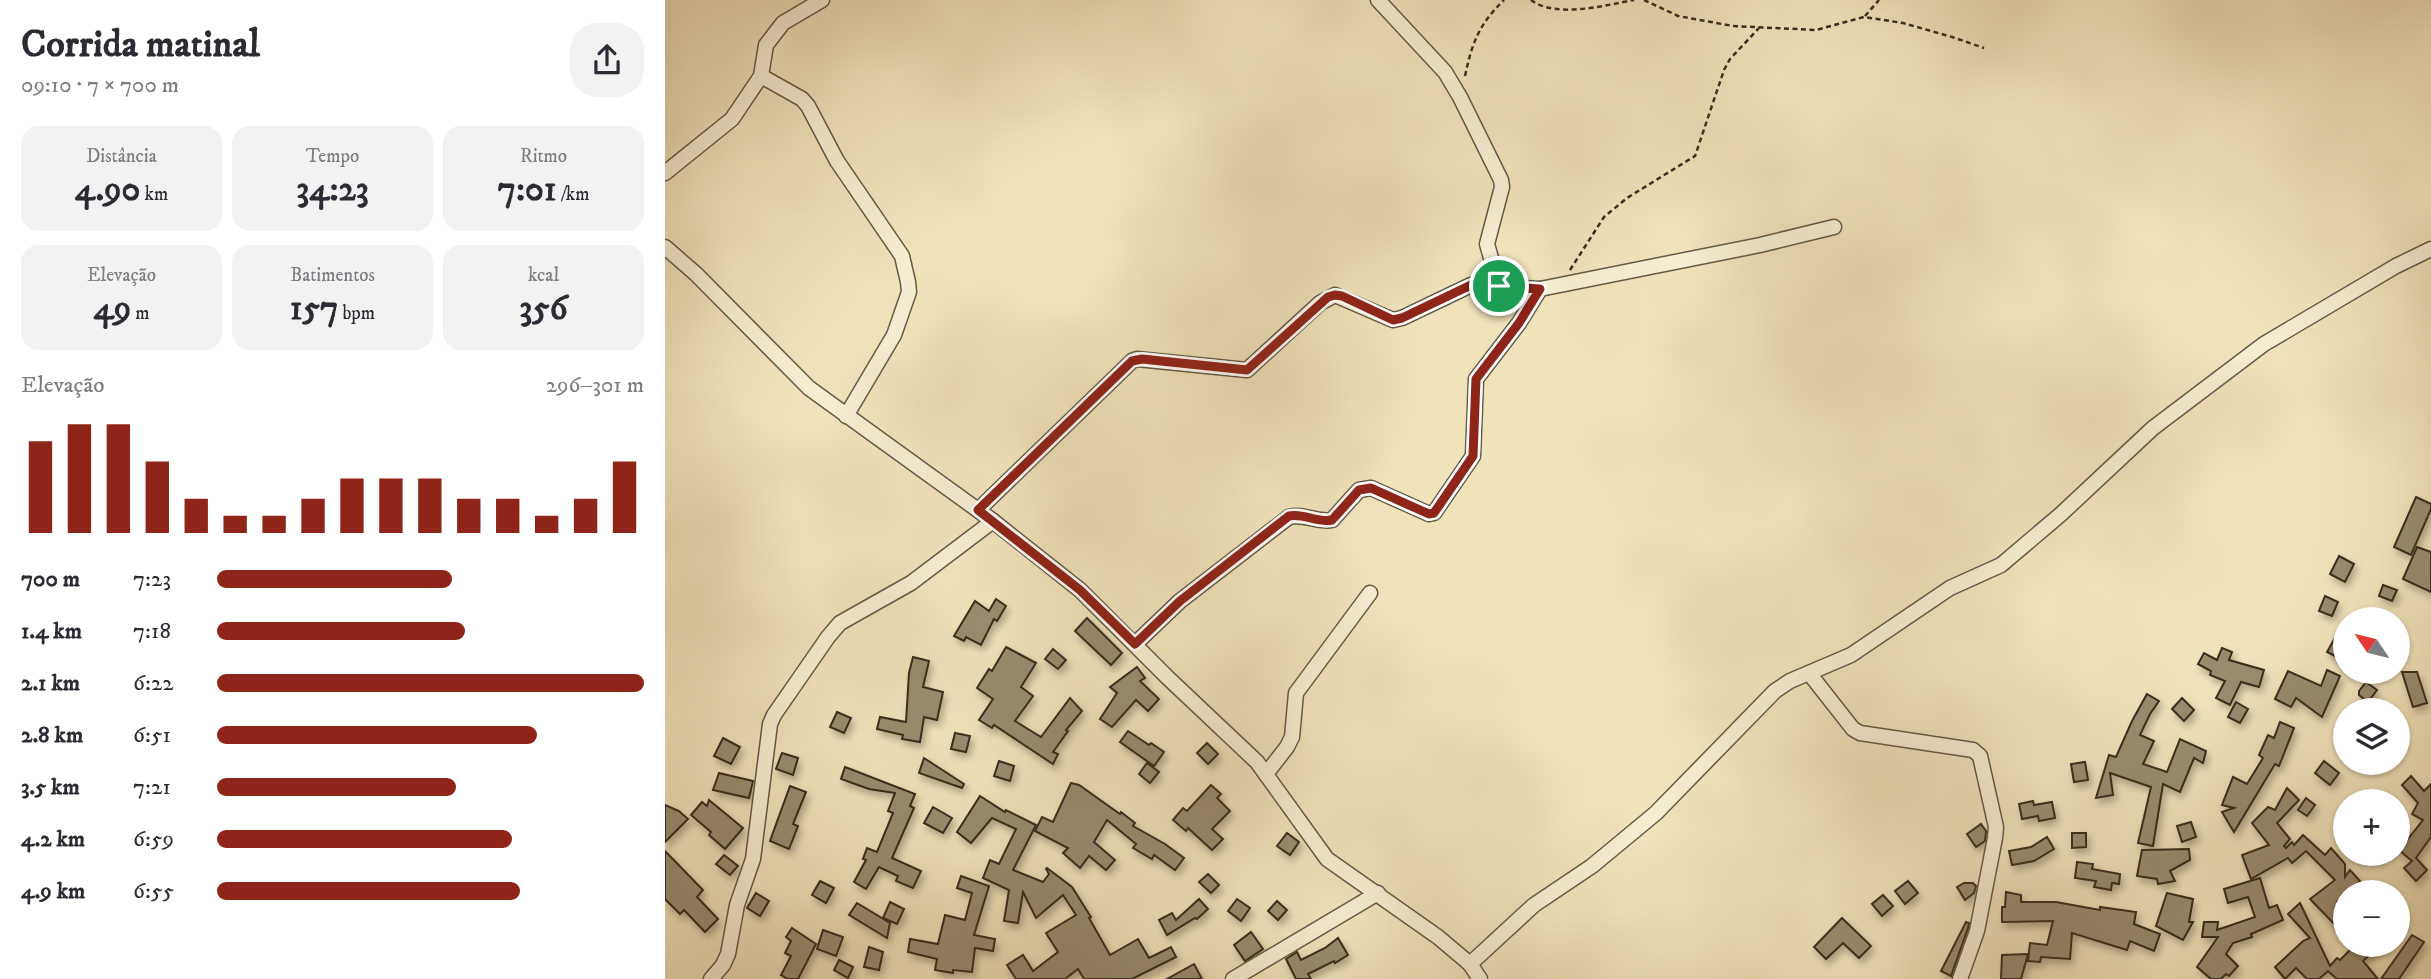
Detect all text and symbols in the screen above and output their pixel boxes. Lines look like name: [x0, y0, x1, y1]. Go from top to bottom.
text: Corrida matinal: [21, 21, 260, 69]
button: share: [570, 23, 644, 97]
text: 09:10 · 7 × 700 m: [21, 71, 179, 100]
text: Distância: [86, 145, 157, 168]
text: Tempo: [306, 145, 359, 168]
text: Ritmo: [520, 145, 567, 168]
text: 4.90: [75, 168, 140, 212]
text: 34:23: [296, 168, 369, 212]
text: 7:01: [497, 168, 557, 212]
text: km: [140, 183, 168, 206]
text: /km: [557, 183, 590, 206]
pin: [1469, 256, 1529, 316]
text: Elevação: [87, 264, 156, 287]
text: Batimentos: [290, 264, 375, 287]
text: kcal: [528, 264, 559, 287]
icon: arrive: [1480, 267, 1518, 305]
text: 49: [94, 287, 131, 331]
text: 157: [290, 287, 338, 331]
text: 356: [519, 287, 568, 331]
text: m: [131, 302, 149, 325]
text: bpm: [338, 302, 375, 325]
text: Elevação: [21, 371, 104, 400]
text: 296–301 m: [546, 371, 644, 400]
text: 700 m: [21, 565, 80, 594]
text: 7:23: [133, 565, 171, 594]
north arrow: [2333, 607, 2410, 684]
map controls: [2333, 607, 2410, 957]
text: 1.4 km: [21, 617, 82, 646]
text: 7:18: [133, 617, 171, 646]
text: 2.1 km: [21, 669, 80, 698]
text: 6:22: [133, 669, 174, 698]
button: layers: [2333, 698, 2410, 775]
text: 2.8 km: [21, 721, 83, 750]
text: 6:51: [133, 721, 171, 750]
text: 3.5 km: [21, 773, 80, 802]
text: 7:21: [133, 773, 171, 802]
button: +: [2333, 789, 2410, 866]
text: 4.2 km: [21, 825, 85, 854]
text: 6:59: [133, 825, 174, 854]
text: 4.9 km: [21, 877, 85, 906]
text: 6:55: [133, 877, 174, 906]
button: −: [2333, 880, 2410, 957]

